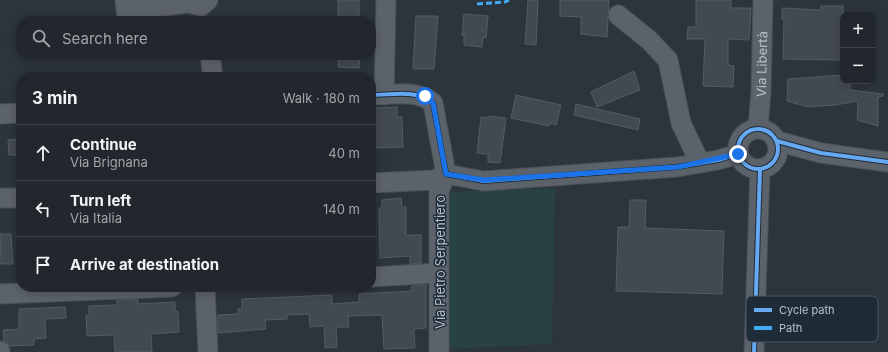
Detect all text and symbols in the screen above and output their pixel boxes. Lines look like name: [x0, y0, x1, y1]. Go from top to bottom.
map controls: [840, 12, 876, 84]
button: +: [840, 12, 876, 48]
search box: [16, 16, 376, 60]
icon: search: [30, 27, 52, 49]
text: Search here: [62, 29, 148, 48]
street label: Via Libertà: [753, 31, 770, 98]
button: −: [840, 48, 876, 84]
route start: [416, 87, 434, 105]
text: 3 min: [32, 88, 78, 108]
text: Walk · 180 m: [283, 90, 360, 106]
text: Continue: [70, 135, 137, 154]
icon: ahead: [32, 142, 54, 164]
text: 40 m: [328, 145, 360, 161]
route end: [729, 145, 747, 163]
text: Via Brignana: [70, 154, 148, 170]
text: Turn left: [70, 191, 131, 210]
street label: Via Pietro Serpentiero: [432, 195, 448, 329]
icon: left: [32, 198, 54, 220]
text: 140 m: [323, 201, 360, 217]
text: Via Italia: [70, 210, 122, 226]
icon: arrive: [32, 254, 54, 276]
text: Arrive at destination: [70, 255, 219, 274]
legend: [746, 296, 878, 342]
text: Cycle path: [779, 303, 835, 317]
text: Path: [779, 321, 802, 335]

